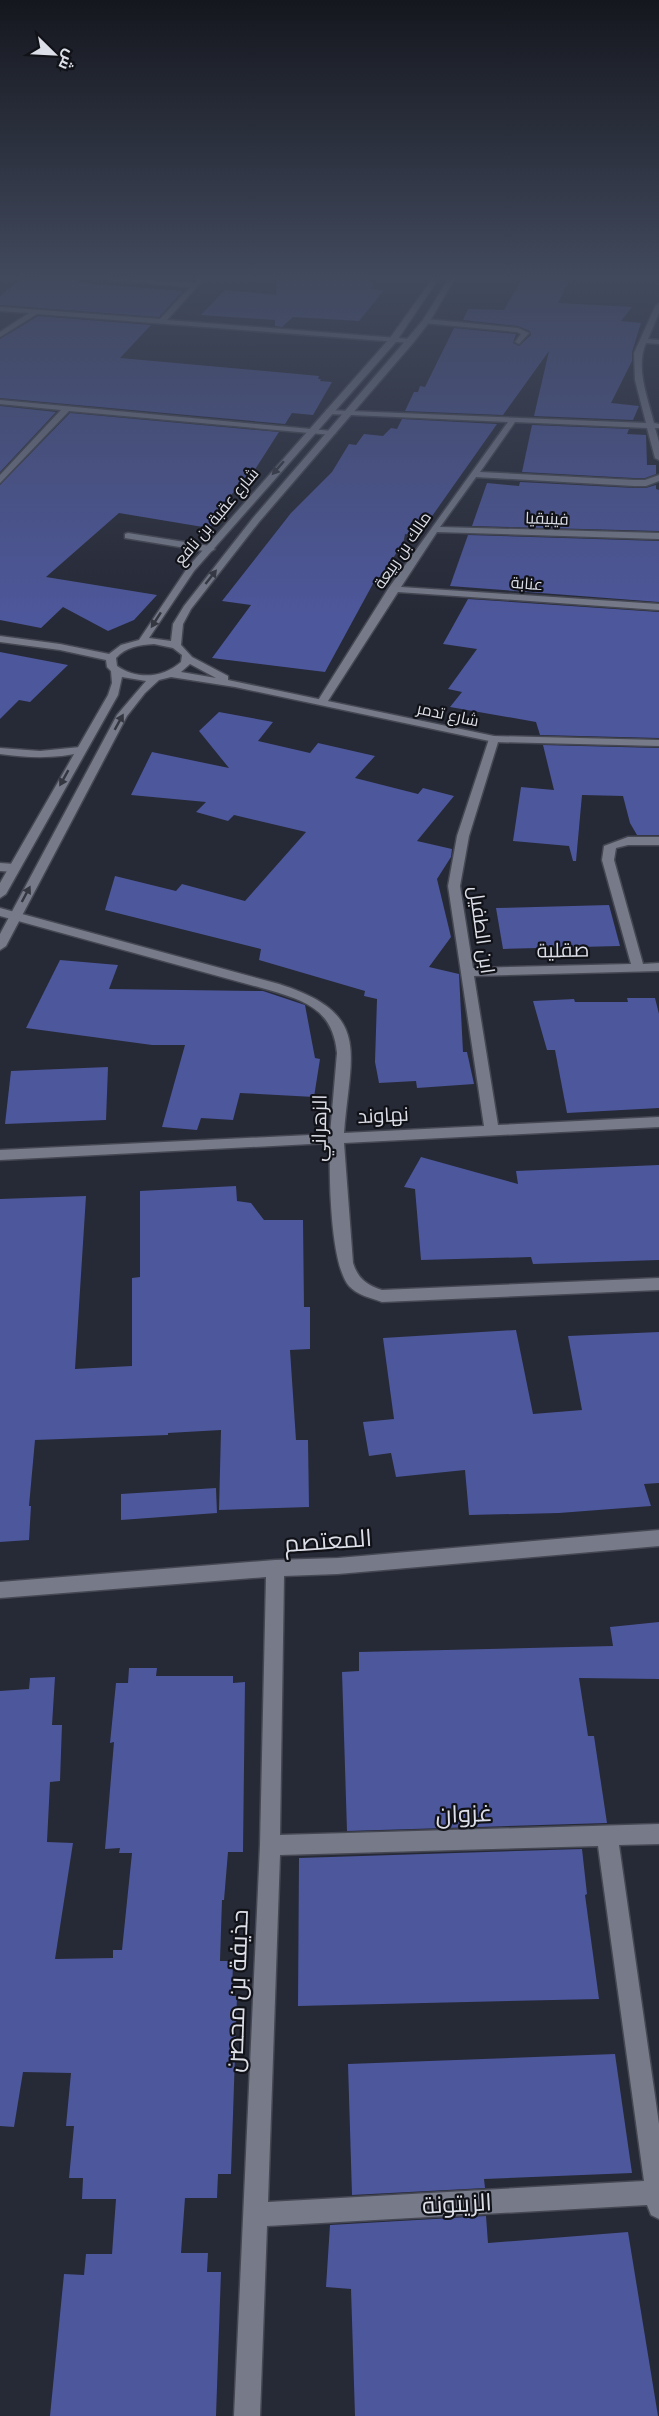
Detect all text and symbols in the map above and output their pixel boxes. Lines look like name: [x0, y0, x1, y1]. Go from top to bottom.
north arrow: [24, 24, 84, 84]
text: ش: [54, 47, 79, 73]
one-way arrow: [272, 460, 285, 476]
street label: شارع عقبة بن نافع: [171, 465, 264, 570]
street label: مالك بن ربيعة: [371, 509, 436, 593]
street label: فينيقيا: [525, 509, 569, 529]
one-way arrow: [205, 569, 218, 585]
street label: عنابة: [510, 574, 544, 594]
one-way arrow: [151, 612, 162, 628]
street label: شارع تدمر: [414, 699, 480, 732]
one-way arrow: [113, 714, 123, 731]
one-way arrow: [59, 770, 69, 787]
street label: ابن الطفيل: [463, 885, 499, 975]
one-way arrow: [21, 886, 31, 903]
street label: صقلية: [536, 939, 590, 961]
street label: الزهراني: [307, 1094, 336, 1162]
street label: نهاوند: [357, 1103, 409, 1129]
street label: المعتصم: [283, 1525, 373, 1560]
street label: غزوان: [435, 1800, 493, 1829]
street label: حذيفة بن محصن: [221, 1909, 254, 2073]
street label: الزيتونة: [421, 2189, 493, 2219]

